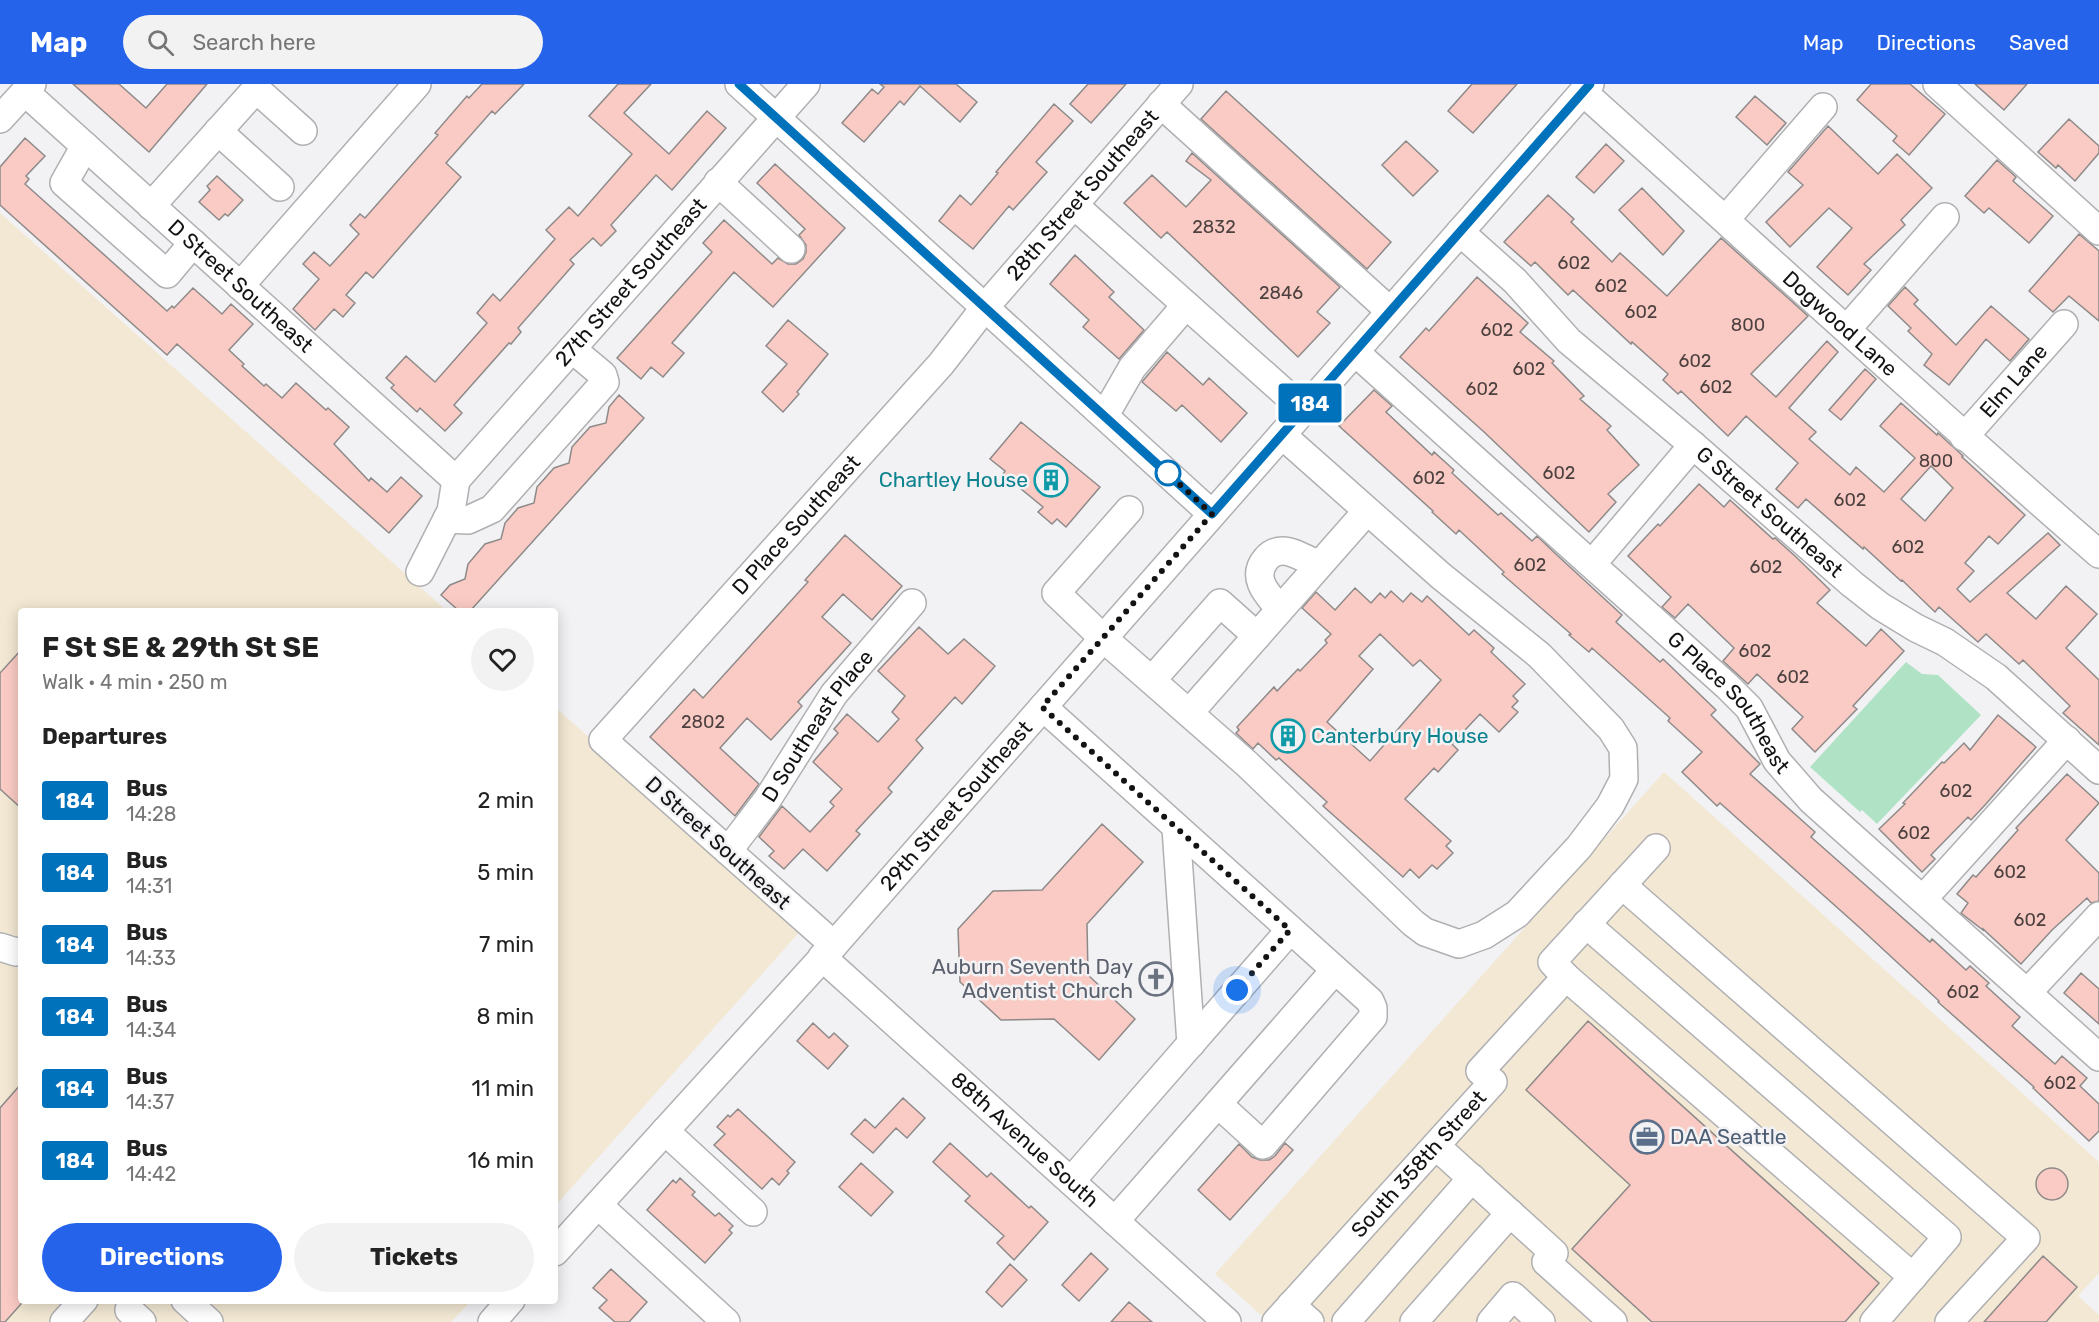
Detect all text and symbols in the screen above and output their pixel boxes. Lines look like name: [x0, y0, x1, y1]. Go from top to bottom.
search box: [123, 15, 543, 69]
text: Map: [30, 26, 87, 59]
icon: search: [144, 26, 177, 59]
text: Search here: [192, 29, 316, 56]
text: Map: [1803, 30, 1844, 55]
text: Directions: [1877, 30, 1976, 55]
text: Saved: [2009, 30, 2069, 55]
street label: 28th Street Southeast: [1001, 104, 1163, 285]
street label: 27th Street Southeast: [549, 193, 711, 371]
street label: D Street Southeast: [163, 214, 319, 357]
house number: 2832: [1192, 216, 1236, 238]
house number: 602: [1558, 252, 1590, 274]
street label: Dogwood Lane: [1778, 265, 1903, 381]
house number: 602: [1595, 275, 1627, 297]
house number: 2846: [1259, 282, 1303, 304]
house number: 602: [1625, 301, 1657, 323]
house number: 800: [1731, 314, 1765, 336]
house number: 602: [1481, 319, 1513, 341]
street label: Elm Lane: [1974, 339, 2052, 422]
house number: 602: [1679, 350, 1711, 372]
house number: 602: [1513, 358, 1545, 380]
house number: 602: [1700, 376, 1732, 398]
house number: 602: [1466, 378, 1498, 400]
line badge: 184: [1276, 384, 1344, 422]
text: 184: [1291, 391, 1330, 416]
street label: G Street Southeast: [1692, 441, 1848, 582]
street label: D Place Southeast: [727, 450, 865, 600]
house number: 800: [1919, 450, 1953, 472]
unlabelled marker: [1155, 460, 1181, 486]
building icon: Chartley House: [1033, 462, 1069, 498]
house number: 602: [1543, 462, 1575, 484]
place label: Chartley House: [879, 467, 1028, 492]
house number: 602: [1413, 467, 1445, 489]
house number: 602: [1834, 489, 1866, 511]
house number: 602: [1892, 536, 1924, 558]
house number: 602: [1514, 554, 1546, 576]
house number: 602: [1750, 556, 1782, 578]
street label: G Place Southeast: [1663, 626, 1795, 778]
button: heart: [471, 628, 534, 691]
text: F St SE & 29th St SE: [42, 631, 319, 664]
house number: 602: [1739, 640, 1771, 662]
street label: D Southeast Place: [756, 644, 878, 806]
house number: 602: [1777, 666, 1809, 688]
text: Walk · 4 min · 250 m: [42, 670, 227, 694]
house number: 2802: [681, 711, 725, 733]
street label: 29th Street Southeast: [875, 715, 1037, 896]
building icon: Canterbury House: [1270, 718, 1306, 754]
text: Departures: [42, 723, 167, 750]
place label: Canterbury House: [1311, 723, 1489, 748]
street label: D Street Southeast: [641, 771, 796, 914]
text: Bus: [126, 775, 168, 802]
house number: 602: [1940, 780, 1972, 802]
text: 2 min: [477, 787, 534, 814]
text: 184: [56, 788, 95, 813]
text: 14:28: [126, 802, 177, 826]
house number: 602: [1898, 822, 1930, 844]
text: Bus: [126, 847, 168, 874]
text: 5 min: [477, 859, 534, 886]
text: 184: [56, 860, 95, 885]
house number: 602: [1994, 861, 2026, 883]
text: 14:31: [126, 874, 172, 898]
house number: 602: [2014, 909, 2046, 931]
text: Bus: [126, 919, 168, 946]
text: 7 min: [479, 931, 534, 958]
text: 184: [56, 932, 95, 957]
text: 14:33: [126, 946, 176, 970]
place label: Auburn Seventh Day Adventist Church: [932, 954, 1133, 1003]
church icon: Auburn Seventh Day Adventist Church: [1138, 961, 1174, 997]
your location: [1222, 975, 1252, 1005]
house number: 602: [1947, 981, 1979, 1003]
text: Bus: [126, 991, 168, 1018]
text: 8 min: [476, 1003, 534, 1030]
text: 184: [56, 1004, 95, 1029]
text: 14:34: [126, 1018, 177, 1042]
text: Bus: [126, 1063, 168, 1090]
street label: 88th Avenue South: [946, 1067, 1104, 1212]
house number: 602: [2044, 1072, 2076, 1094]
text: 11 min: [472, 1075, 534, 1102]
text: 184: [56, 1076, 95, 1101]
street label: South 358th Street: [1346, 1085, 1491, 1242]
text: 14:37: [126, 1090, 174, 1114]
office icon: DAA Seattle: [1629, 1119, 1665, 1155]
place label: DAA Seattle: [1670, 1124, 1787, 1149]
text: Bus: [126, 1135, 168, 1162]
text: 16 min: [468, 1147, 534, 1174]
text: 184: [56, 1148, 95, 1173]
text: 14:42: [126, 1162, 176, 1186]
button: Directions: [42, 1223, 282, 1292]
button: Tickets: [294, 1223, 534, 1292]

